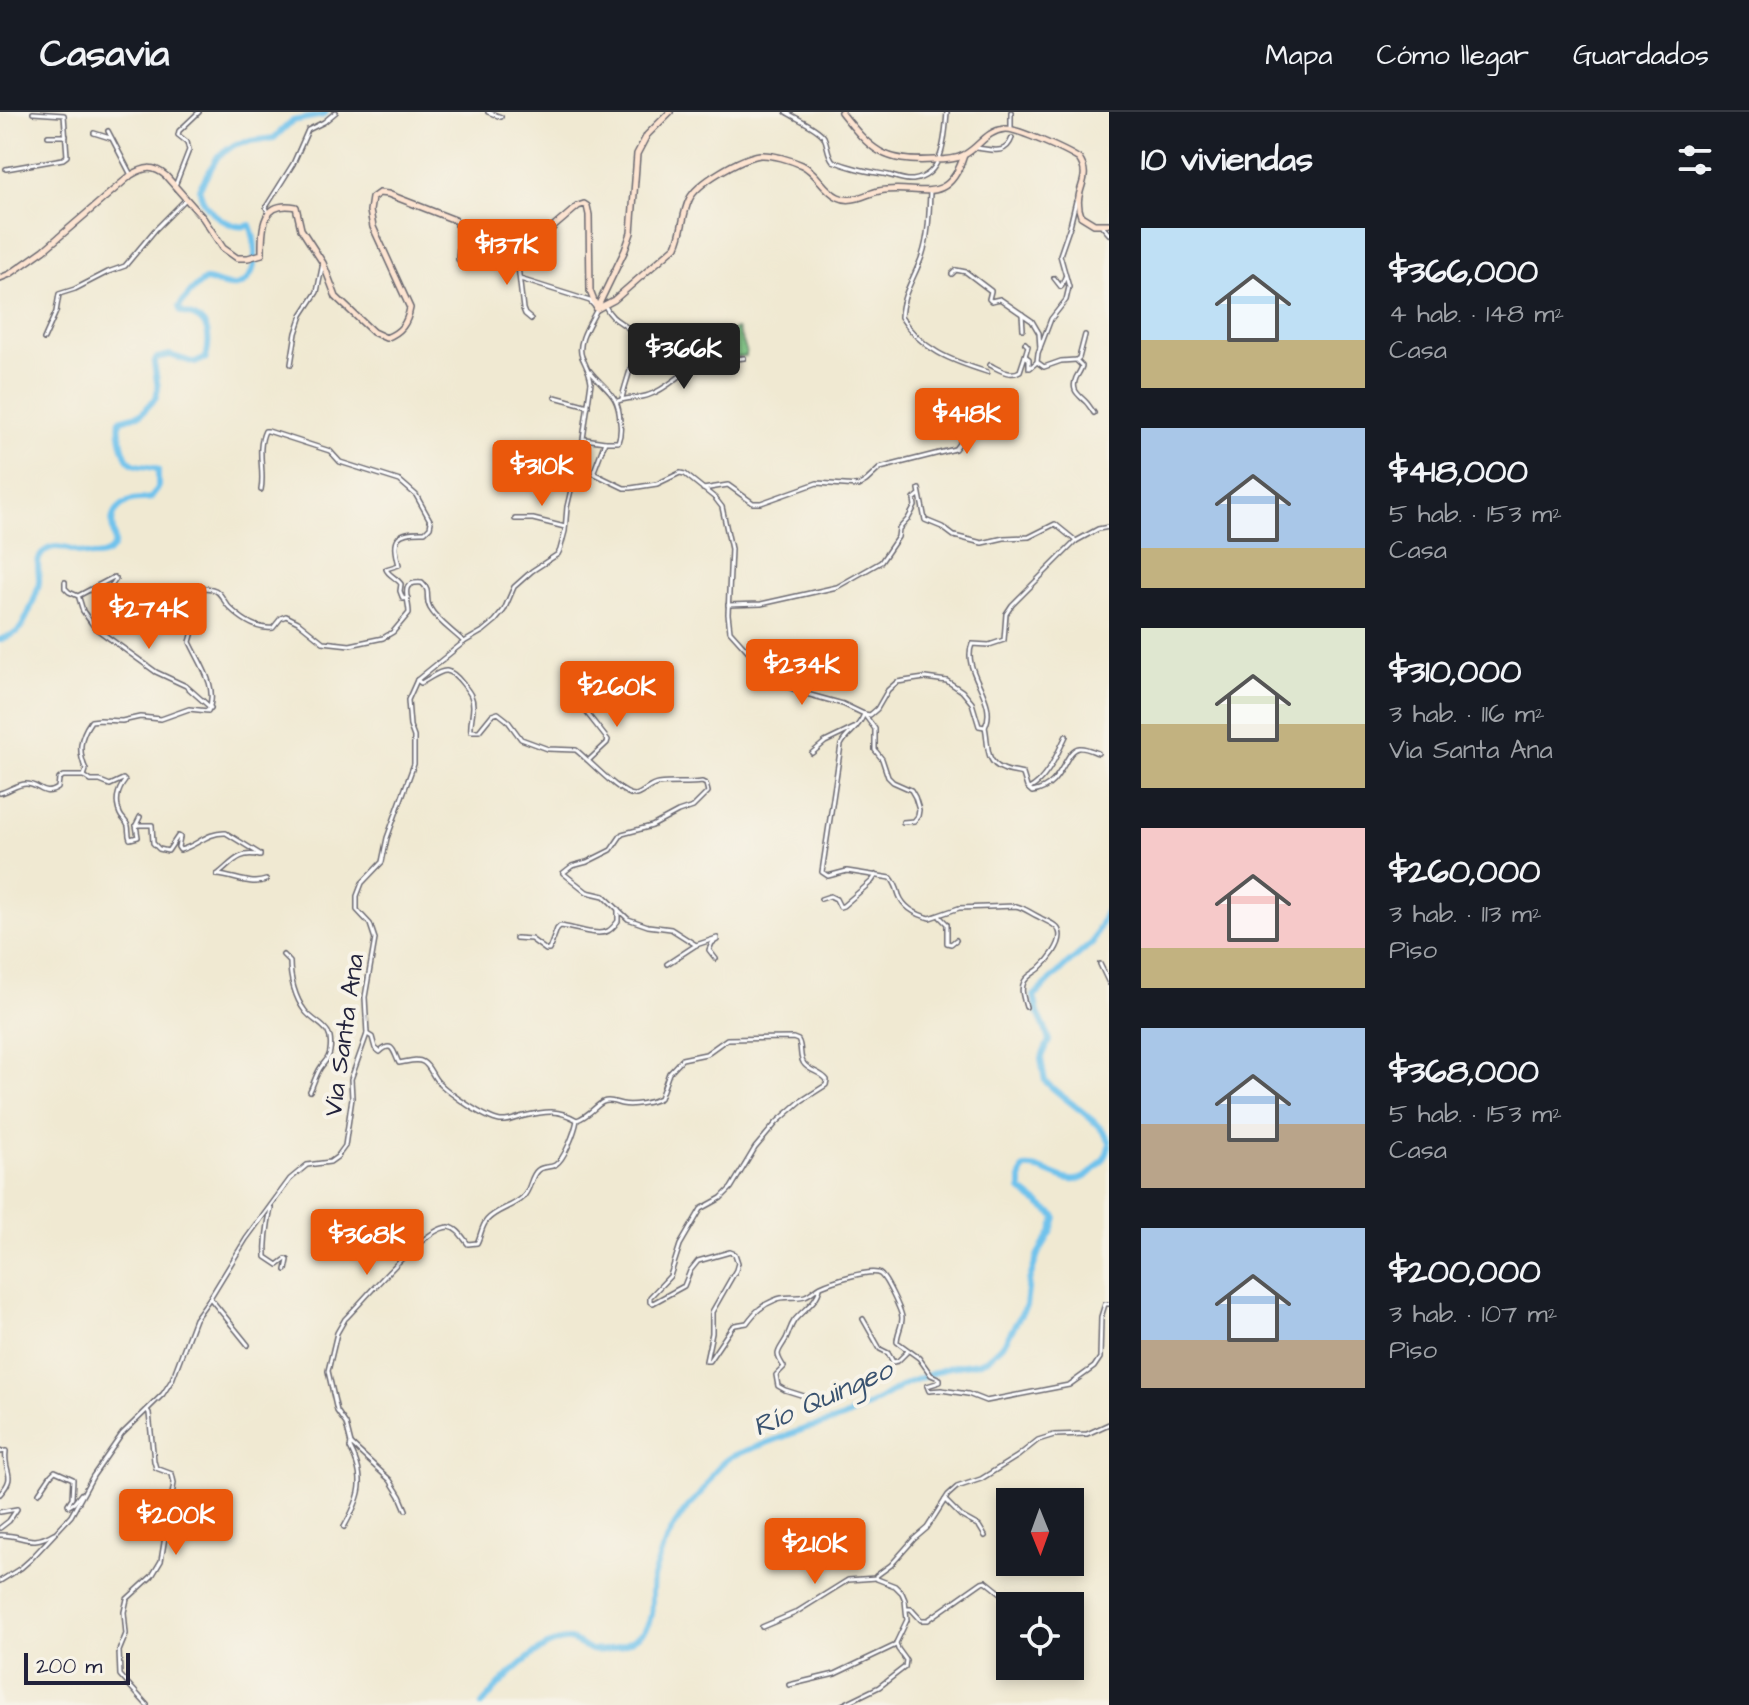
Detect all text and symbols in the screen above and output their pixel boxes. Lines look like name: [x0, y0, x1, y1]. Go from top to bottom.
text: Casavia: [40, 29, 169, 81]
text: Mapa: [1265, 36, 1333, 75]
text: Cómo llegar: [1377, 36, 1529, 75]
text: Guardados: [1573, 36, 1709, 75]
text: 10 viviendas: [1141, 136, 1313, 184]
icon: filters: [1673, 138, 1717, 182]
pin: $137K: [451, 219, 563, 287]
text: $137K: [476, 227, 538, 263]
text: $366,000: [1389, 248, 1538, 296]
icon: home: [1205, 260, 1301, 356]
text: 4 hab. · 148 m²: [1389, 296, 1564, 332]
pin: $366K: [628, 323, 740, 391]
text: $366K: [646, 331, 722, 367]
text: Casa: [1389, 332, 1447, 368]
pin: $418K: [911, 388, 1023, 456]
text: $418K: [933, 396, 1001, 432]
pin: $310K: [486, 440, 598, 508]
text: $310K: [510, 448, 574, 484]
text: $418,000: [1389, 448, 1528, 496]
icon: home: [1205, 460, 1301, 556]
text: 5 hab. · 153 m²: [1389, 496, 1562, 532]
text: Casa: [1389, 532, 1447, 568]
pin: $274K: [93, 583, 205, 651]
text: $274K: [110, 591, 188, 627]
pin: $234K: [746, 639, 858, 707]
text: $234K: [764, 647, 840, 683]
text: $310,000: [1389, 648, 1521, 696]
icon: home: [1205, 660, 1301, 756]
pin: $260K: [561, 661, 673, 729]
text: $260K: [578, 669, 656, 705]
text: 3 hab. · 116 m²: [1389, 696, 1545, 732]
text: Via Santa Ana: [1389, 732, 1553, 768]
text: $260,000: [1389, 848, 1541, 896]
icon: home: [1205, 860, 1301, 956]
text: 3 hab. · 113 m²: [1389, 896, 1542, 932]
text: Piso: [1389, 932, 1437, 968]
street label: Via Santa Ana: [315, 952, 373, 1119]
text: $368,000: [1389, 1048, 1539, 1096]
icon: home: [1205, 1060, 1301, 1156]
text: 5 hab. · 153 m²: [1389, 1096, 1562, 1132]
text: Casa: [1389, 1132, 1447, 1168]
pin: $368K: [311, 1209, 423, 1277]
text: $368K: [329, 1217, 405, 1253]
text: $200,000: [1389, 1248, 1541, 1296]
icon: home: [1205, 1260, 1301, 1356]
text: 3 hab. · 107 m²: [1389, 1296, 1558, 1332]
text: Piso: [1389, 1332, 1437, 1368]
water label: Río Quingeo: [747, 1349, 901, 1447]
north arrow: [996, 1488, 1084, 1576]
map controls: [996, 1488, 1084, 1680]
pin: $200K: [120, 1489, 232, 1557]
text: $200K: [137, 1497, 215, 1533]
pin: $210K: [759, 1518, 871, 1586]
text: $210K: [783, 1526, 847, 1562]
button: locate: [996, 1592, 1084, 1680]
scale bar: [24, 1649, 130, 1685]
text: 200 m: [36, 1651, 102, 1682]

